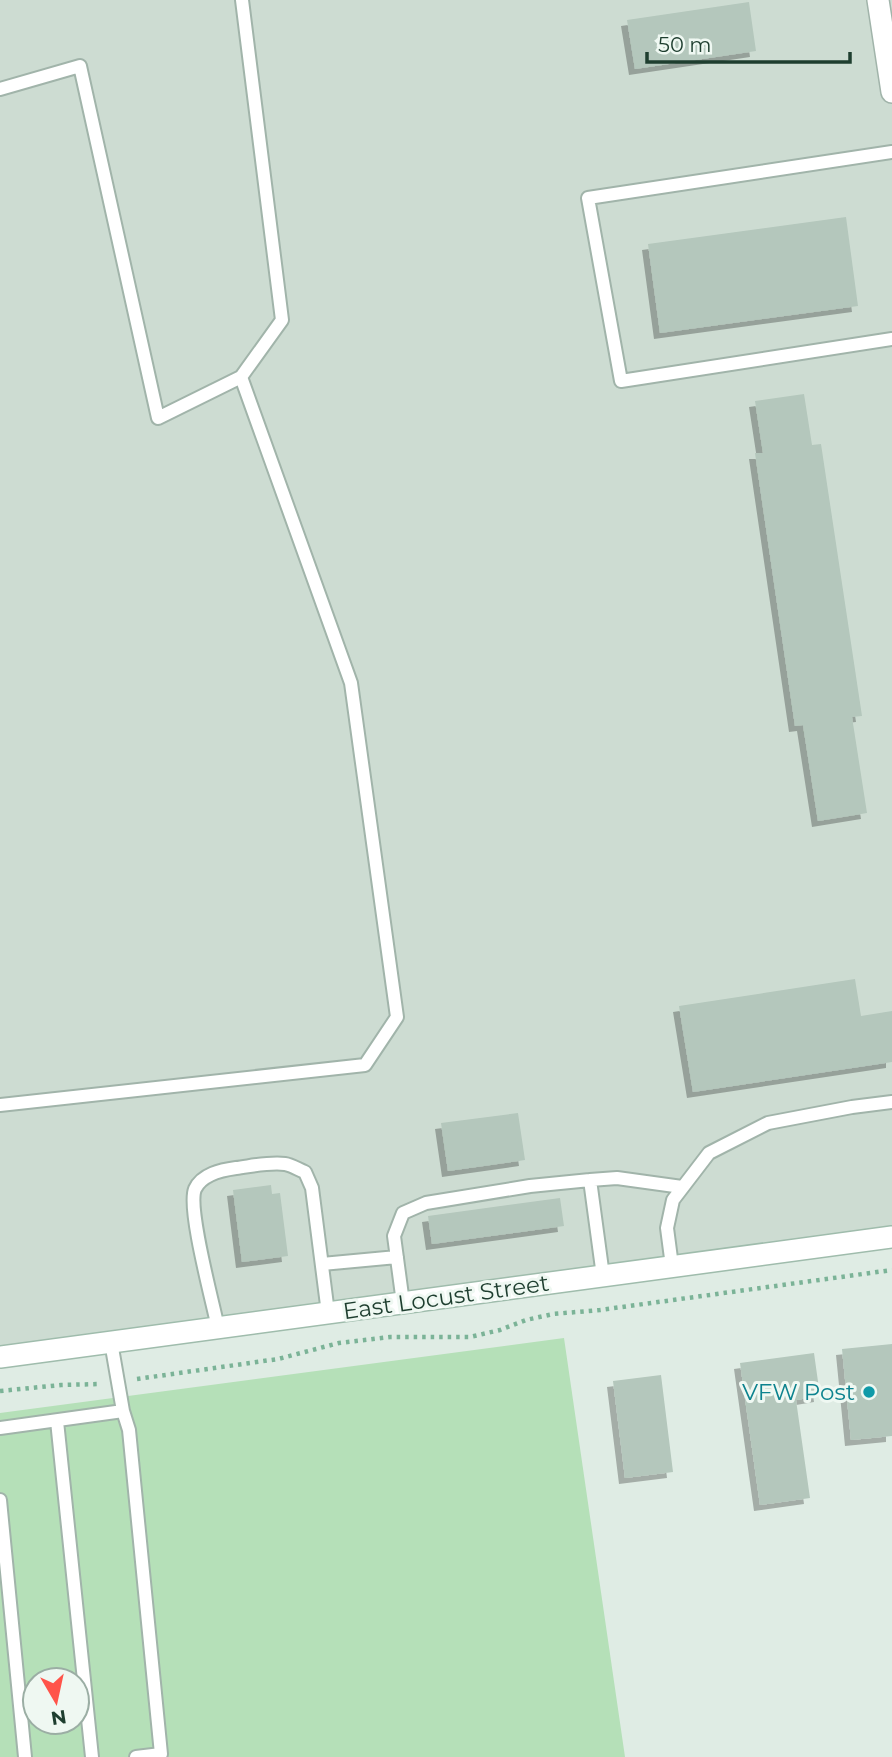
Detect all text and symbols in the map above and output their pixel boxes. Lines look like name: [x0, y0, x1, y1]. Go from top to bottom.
scale bar: [647, 21, 850, 65]
text: 50 m: [658, 32, 712, 57]
street label: East Locust Street: [341, 1269, 551, 1325]
place label: VFW Post: [742, 1378, 855, 1406]
marker: VFW Post: [861, 1384, 877, 1400]
north arrow: [21, 1666, 91, 1736]
text: N: [49, 1705, 68, 1730]

